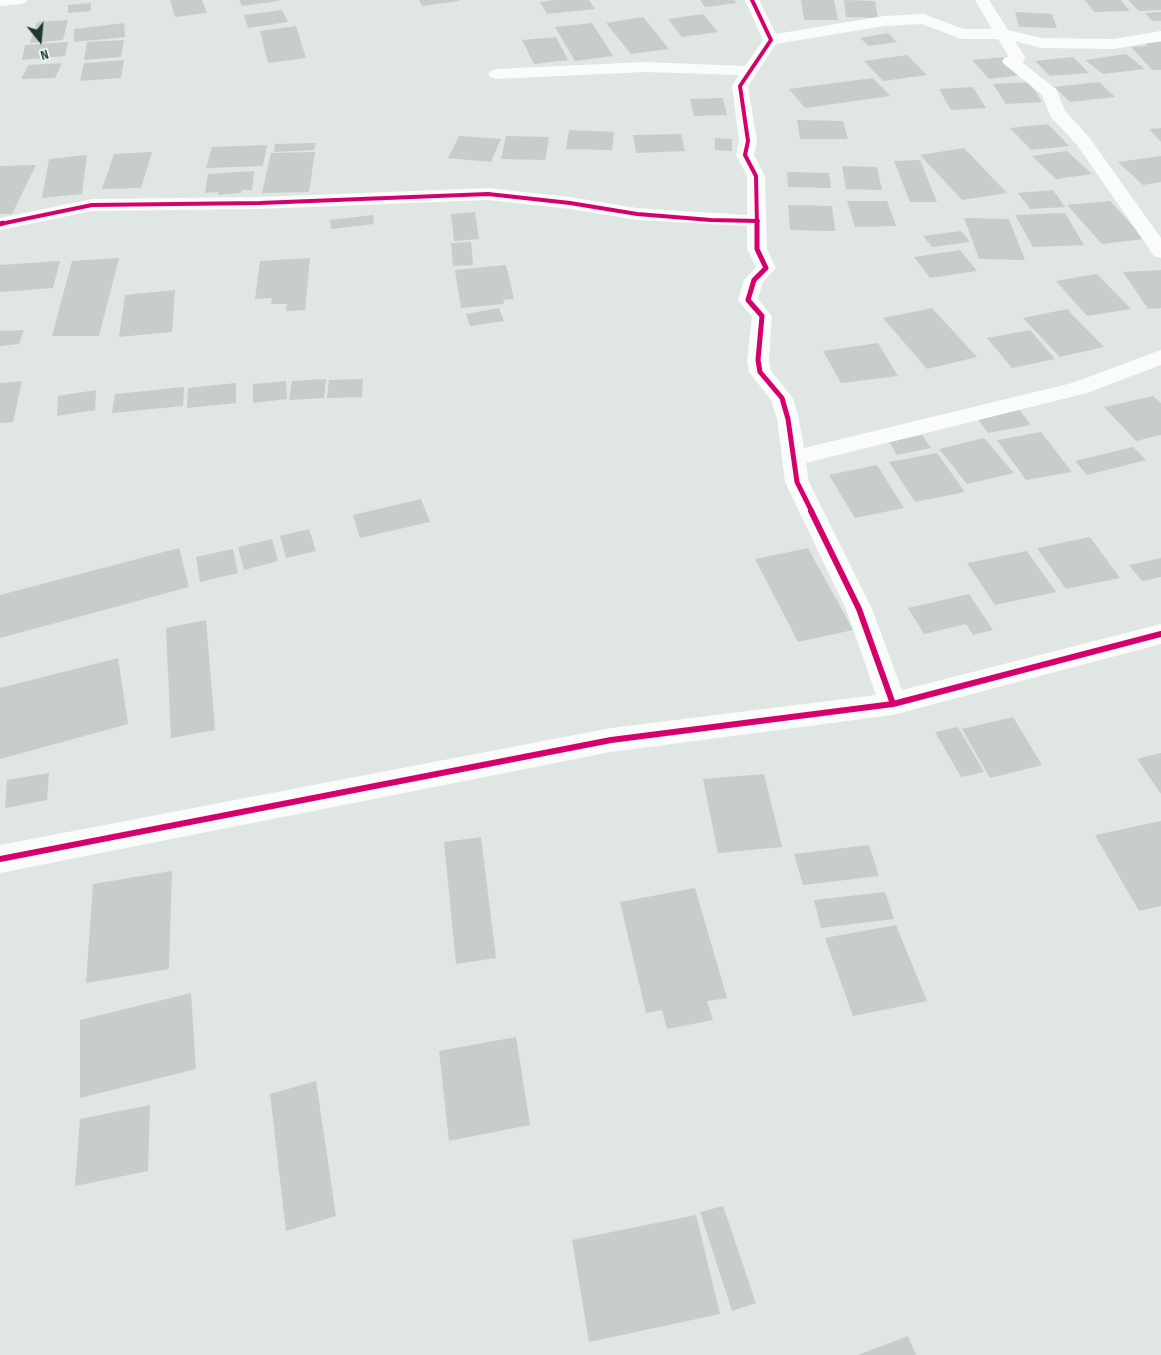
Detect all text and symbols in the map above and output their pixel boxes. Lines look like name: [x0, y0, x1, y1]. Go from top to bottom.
north arrow: [15, 15, 65, 65]
text: N: [38, 46, 51, 64]

